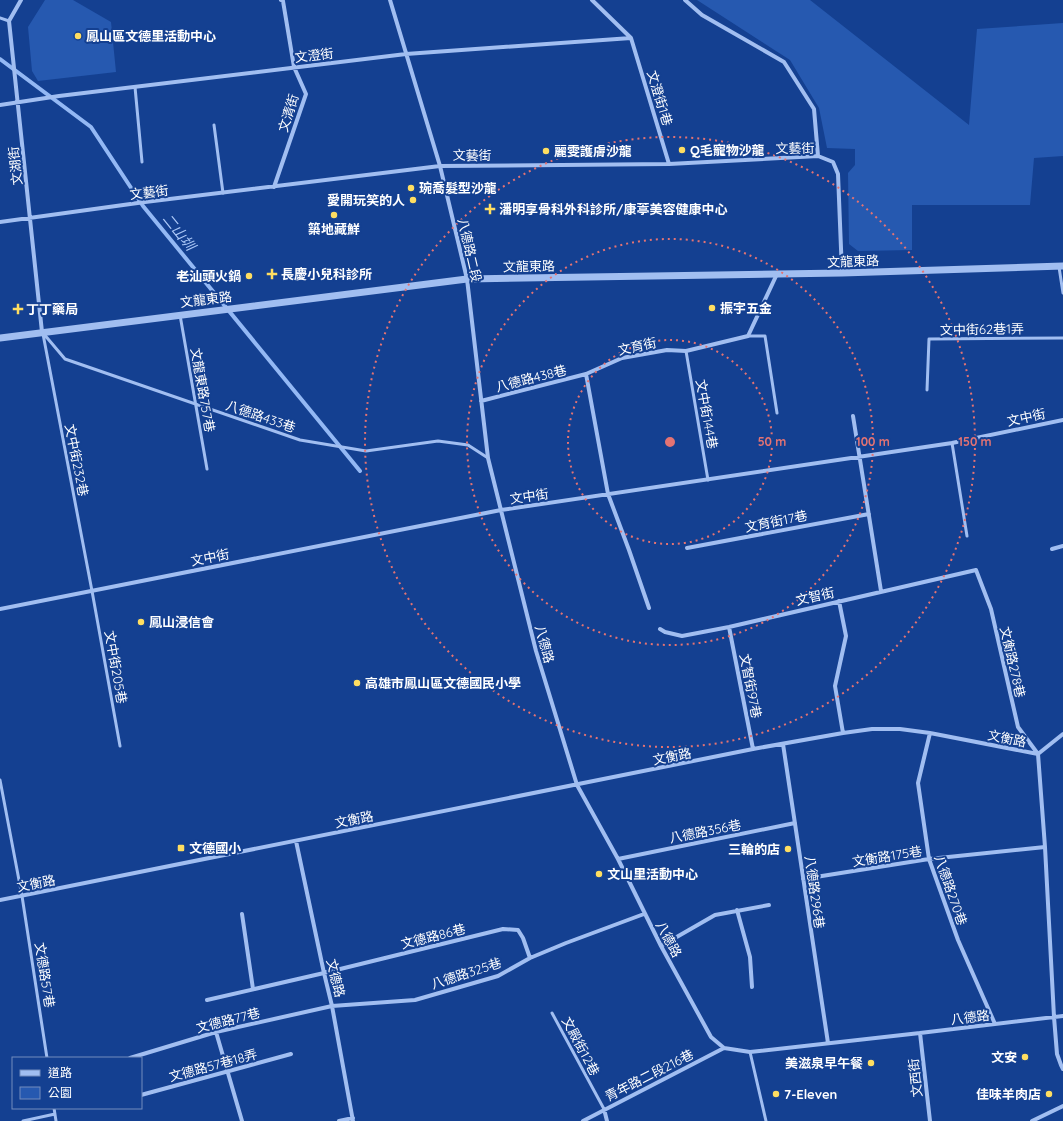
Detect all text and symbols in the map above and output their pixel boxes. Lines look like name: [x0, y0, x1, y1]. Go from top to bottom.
place label: 鳳山區文德里活動中心: [86, 28, 216, 44]
marker: 鳳山區文德里活動中心: [73, 31, 83, 41]
street label: 文澄街: [294, 45, 334, 65]
street label: 文澄街1巷: [644, 68, 676, 128]
street label: 文清街: [275, 92, 301, 134]
street label: 文藝街: [775, 140, 815, 156]
place label: Q毛寵物沙龍: [690, 142, 765, 158]
place label: 麗雯護膚沙龍: [554, 143, 632, 159]
marker: Q毛寵物沙龍: [677, 145, 687, 155]
street label: 文湖街: [5, 146, 25, 186]
marker: 麗雯護膚沙龍: [541, 146, 551, 156]
street label: 文藝街: [452, 147, 492, 163]
place label: 琬喬髮型沙龍: [419, 180, 497, 196]
street label: 文藝街: [129, 182, 169, 202]
marker: 琬喬髮型沙龍: [406, 183, 416, 193]
place label: 愛開玩笑的人: [327, 192, 405, 208]
marker: 愛開玩笑的人: [408, 195, 418, 205]
place label: 潘明享骨科外科診所/康葶美容健康中心: [499, 201, 727, 217]
marker: 潘明享骨科外科診所/康葶美容健康中心: [484, 203, 496, 215]
water label: 二山圳: [159, 210, 200, 256]
marker: 築地藏鮮: [329, 210, 339, 220]
street label: 八德路二段: [455, 217, 485, 283]
place label: 築地藏鮮: [308, 221, 360, 237]
street label: 文龍東路: [827, 252, 879, 270]
street label: 文龍東路: [503, 258, 555, 274]
place label: 長慶小兒科診所: [281, 266, 372, 282]
place label: 老汕頭火鍋: [176, 268, 241, 284]
marker: 長慶小兒科診所: [266, 268, 278, 280]
marker: 老汕頭火鍋: [244, 271, 254, 281]
street label: 文龍東路: [179, 288, 233, 310]
place label: 振宇五金: [720, 300, 772, 316]
place label: 丁丁藥局: [26, 301, 78, 317]
marker: 振宇五金: [707, 303, 717, 313]
marker: 丁丁藥局: [13, 304, 23, 314]
street label: 文中街62巷1弄: [940, 320, 1024, 338]
street label: 文育街: [616, 334, 658, 358]
street label: 文龍東路757巷: [188, 347, 218, 433]
street label: 八德路438巷: [494, 361, 568, 395]
street label: 文中街144巷: [693, 378, 721, 450]
street label: 八德路433巷: [224, 397, 298, 435]
street label: 文中街: [1005, 405, 1047, 429]
street label: 文中街232巷: [62, 423, 92, 497]
text: 50 m: [758, 434, 786, 449]
text: 100 m: [856, 434, 890, 449]
text: 150 m: [958, 434, 992, 449]
centre of rings: [663, 435, 677, 449]
street label: 文中街: [509, 485, 549, 507]
street label: 文育街17巷: [743, 507, 809, 535]
street label: 文中街: [189, 545, 231, 569]
street label: 文智街: [794, 584, 836, 608]
place label: 鳳山浸信會: [149, 614, 215, 630]
marker: 鳳山浸信會: [136, 617, 146, 627]
street label: 八德路: [532, 623, 558, 665]
street label: 文衡路278巷: [997, 625, 1029, 699]
street label: 文中街205巷: [102, 629, 130, 705]
street label: 文智街97巷: [737, 652, 765, 720]
place label: 高雄市鳳山區文德國民小學: [365, 675, 521, 691]
marker: 高雄市鳳山區文德國民小學: [352, 678, 362, 688]
street label: 文衡路: [986, 726, 1028, 750]
street label: 文衡路: [651, 744, 693, 768]
street label: 文衡路: [333, 807, 375, 831]
street label: 八德路356巷: [668, 816, 742, 846]
place label: 文德國小: [189, 840, 242, 856]
place label: 三輪的店: [728, 841, 780, 857]
marker: 文德國小: [176, 843, 186, 853]
street label: 文衡路175巷: [851, 843, 923, 869]
marker: 三輪的店: [783, 844, 793, 854]
street label: 八德路270巷: [931, 853, 971, 927]
street label: 八德路296巷: [802, 855, 828, 929]
place label: 文山里活動中心: [607, 866, 698, 882]
marker: 文山里活動中心: [594, 869, 604, 879]
street label: 文衡路: [15, 871, 57, 895]
street label: 八德路: [653, 918, 685, 960]
street label: 文德路86巷: [399, 920, 467, 952]
street label: 文德路57巷: [32, 941, 58, 1009]
street label: 八德路325巷: [429, 954, 503, 992]
street label: 文德路: [324, 957, 348, 999]
street label: 文德路77巷: [194, 1004, 262, 1036]
street label: 八德路: [950, 1007, 990, 1027]
street label: 文殿街12巷: [559, 1014, 603, 1078]
street label: 文德路57巷18弄: [167, 1046, 259, 1084]
street label: 青年路二段216巷: [602, 1046, 696, 1104]
place label: 文安: [991, 1049, 1017, 1065]
marker: 文安: [1020, 1052, 1030, 1062]
place label: 美滋泉早午餐: [785, 1055, 863, 1071]
legend: [12, 1057, 142, 1109]
marker: 美滋泉早午餐: [866, 1058, 876, 1068]
street label: 文西街: [905, 1058, 925, 1098]
text: 道路: [48, 1065, 72, 1080]
text: 公園: [48, 1085, 72, 1100]
place label: 7-Eleven: [784, 1086, 837, 1102]
place label: 佳味羊肉店: [976, 1086, 1041, 1102]
marker: 7-Eleven: [771, 1089, 781, 1099]
marker: 佳味羊肉店: [1044, 1089, 1054, 1099]

